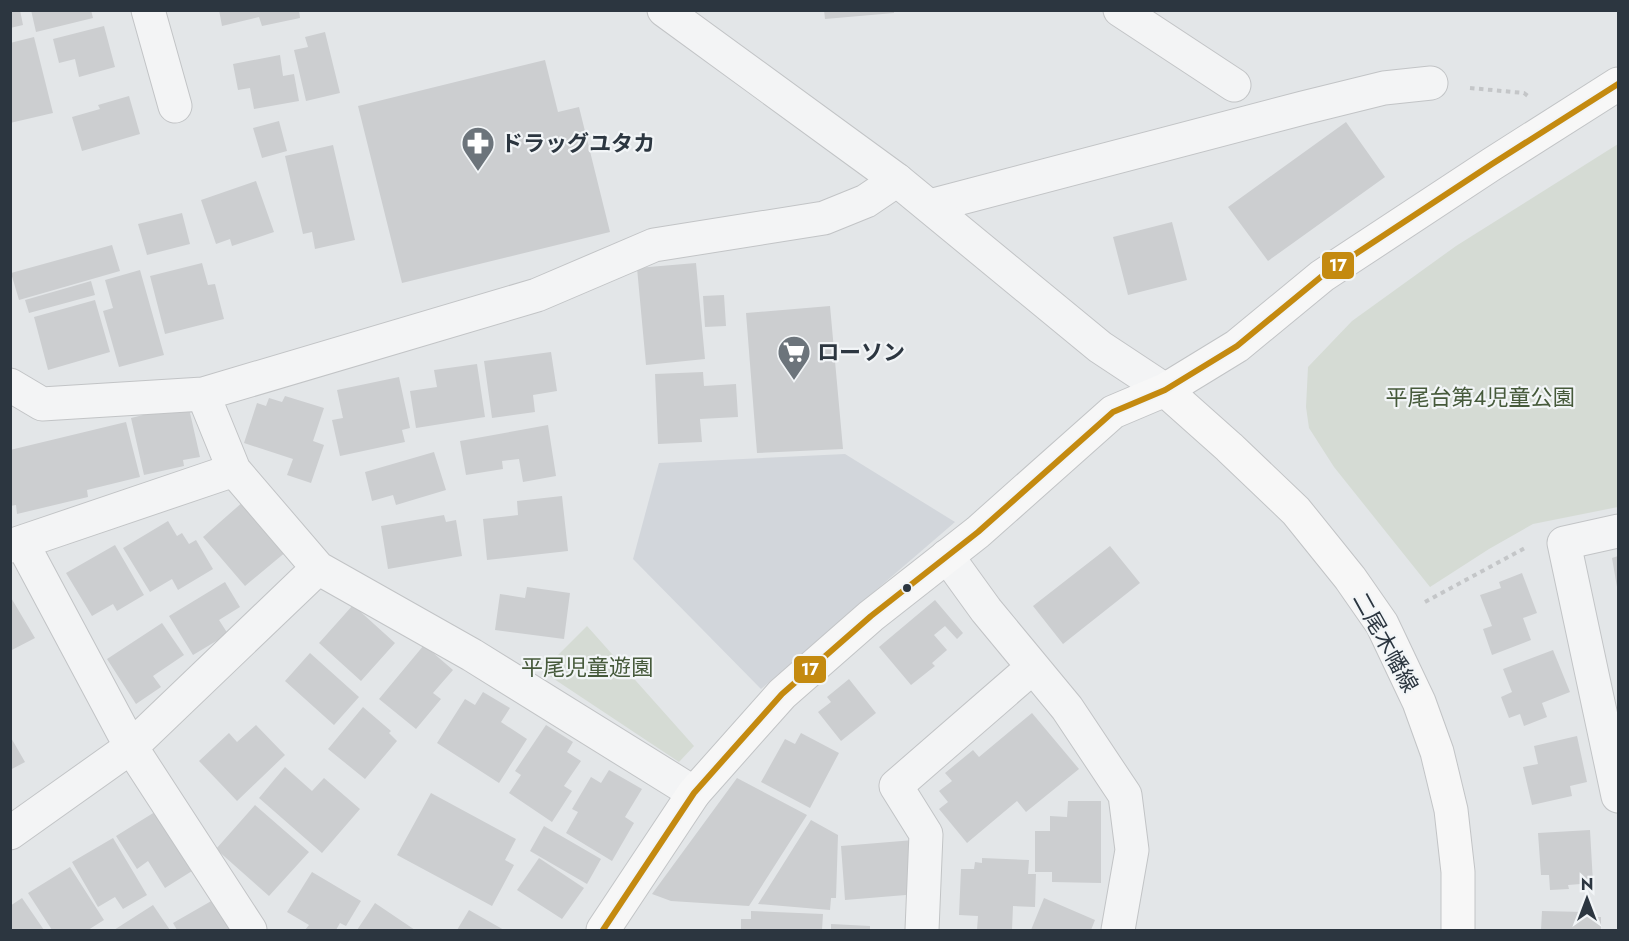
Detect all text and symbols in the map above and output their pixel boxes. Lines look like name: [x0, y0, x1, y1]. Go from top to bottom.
pharmacy icon: ドラッグユタカ: [460, 125, 496, 172]
place label: ドラッグユタカ: [501, 127, 655, 159]
line badge: 17: [1321, 251, 1355, 280]
text: 17: [1329, 254, 1347, 277]
supermarket icon: ローソン: [776, 334, 812, 381]
place label: ローソン: [817, 336, 905, 368]
park label: 平尾台第4児童公園: [1386, 381, 1574, 413]
unlabelled marker: [901, 582, 913, 594]
street label: 二尾木幡線: [1345, 586, 1427, 698]
park label: 平尾児童遊園: [521, 651, 653, 683]
line badge: 17: [793, 655, 827, 684]
text: 17: [801, 658, 819, 681]
north arrow: [1557, 869, 1617, 929]
text: N: [1581, 873, 1593, 896]

